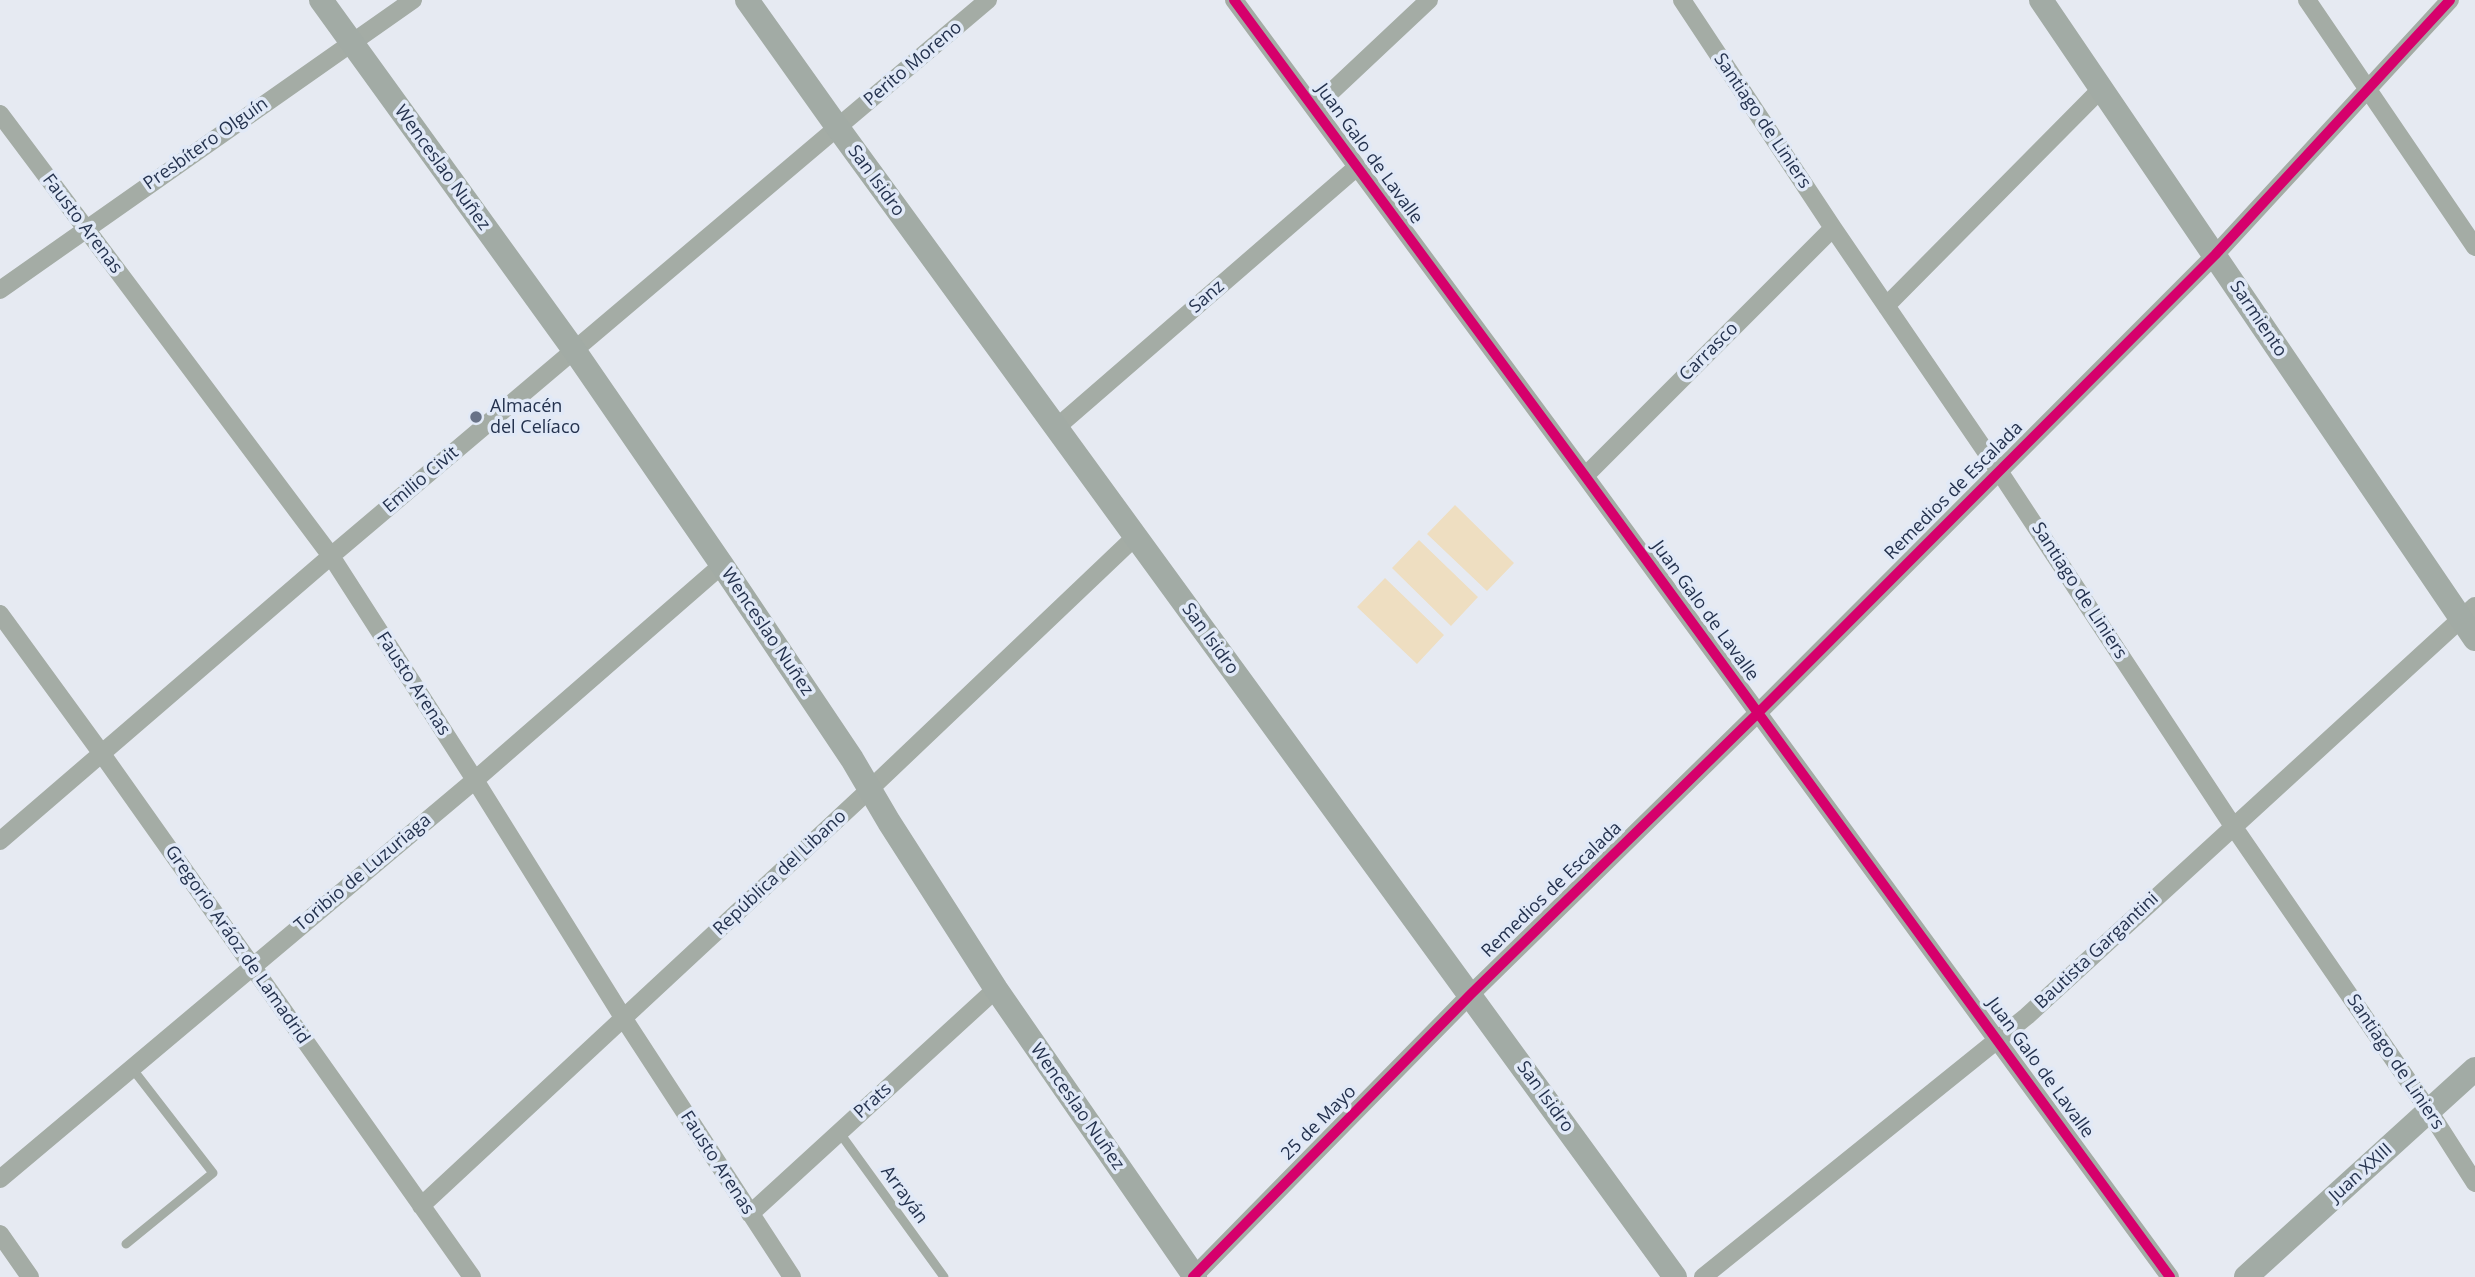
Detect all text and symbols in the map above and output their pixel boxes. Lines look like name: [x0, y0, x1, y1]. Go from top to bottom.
street label: Perito Moreno: [860, 17, 966, 111]
street label: Santiago de Liniers: [1709, 49, 1815, 193]
street label: Juan Galo de Lavalle: [1311, 80, 1427, 228]
street label: Presbítero Olguín: [140, 93, 272, 195]
street label: Wenceslao Nuñez: [389, 101, 495, 235]
street label: San Isidro: [843, 141, 909, 221]
street label: Fausto Arenas: [37, 170, 127, 278]
street label: Sanz: [1185, 276, 1229, 318]
street label: Sarmiento: [2225, 277, 2291, 361]
street label: Carrasco: [1675, 318, 1743, 386]
place label: Almacén del Celíaco: [490, 396, 580, 438]
marker: Almacén del Celíaco: [468, 409, 484, 425]
street label: Remedios de Escalada: [1881, 418, 2027, 564]
street label: Emilio Civit: [379, 442, 463, 518]
street label: Santiago de Liniers: [2027, 519, 2131, 663]
street label: Juan Galo de Lavalle: [1647, 537, 1763, 685]
street label: Wenceslao Nuñez: [716, 564, 818, 700]
street label: San Isidro: [1177, 599, 1243, 679]
street label: Fausto Arenas: [371, 628, 455, 740]
street label: República del Libano: [709, 806, 851, 940]
street label: Toribio de Luzuriaga: [291, 810, 435, 936]
street label: Remedios de Escalada: [1478, 818, 1626, 962]
street label: Gregorio Aráoz de Lamadrid: [160, 842, 314, 1048]
street label: Bautista Gargantini: [2031, 888, 2163, 1014]
street label: Santiago de Liniers: [2342, 990, 2448, 1134]
street label: Juan Galo de Lavalle: [1982, 994, 2098, 1142]
street label: Wenceslao Nuñez: [1025, 1040, 1129, 1174]
street label: San Isidro: [1512, 1057, 1578, 1137]
street label: Prats: [850, 1079, 896, 1123]
street label: 25 de Mayo: [1277, 1081, 1361, 1165]
street label: Fausto Arenas: [675, 1107, 759, 1219]
street label: Juan XXIII: [2325, 1139, 2397, 1207]
street label: Arrayán: [876, 1162, 932, 1228]

